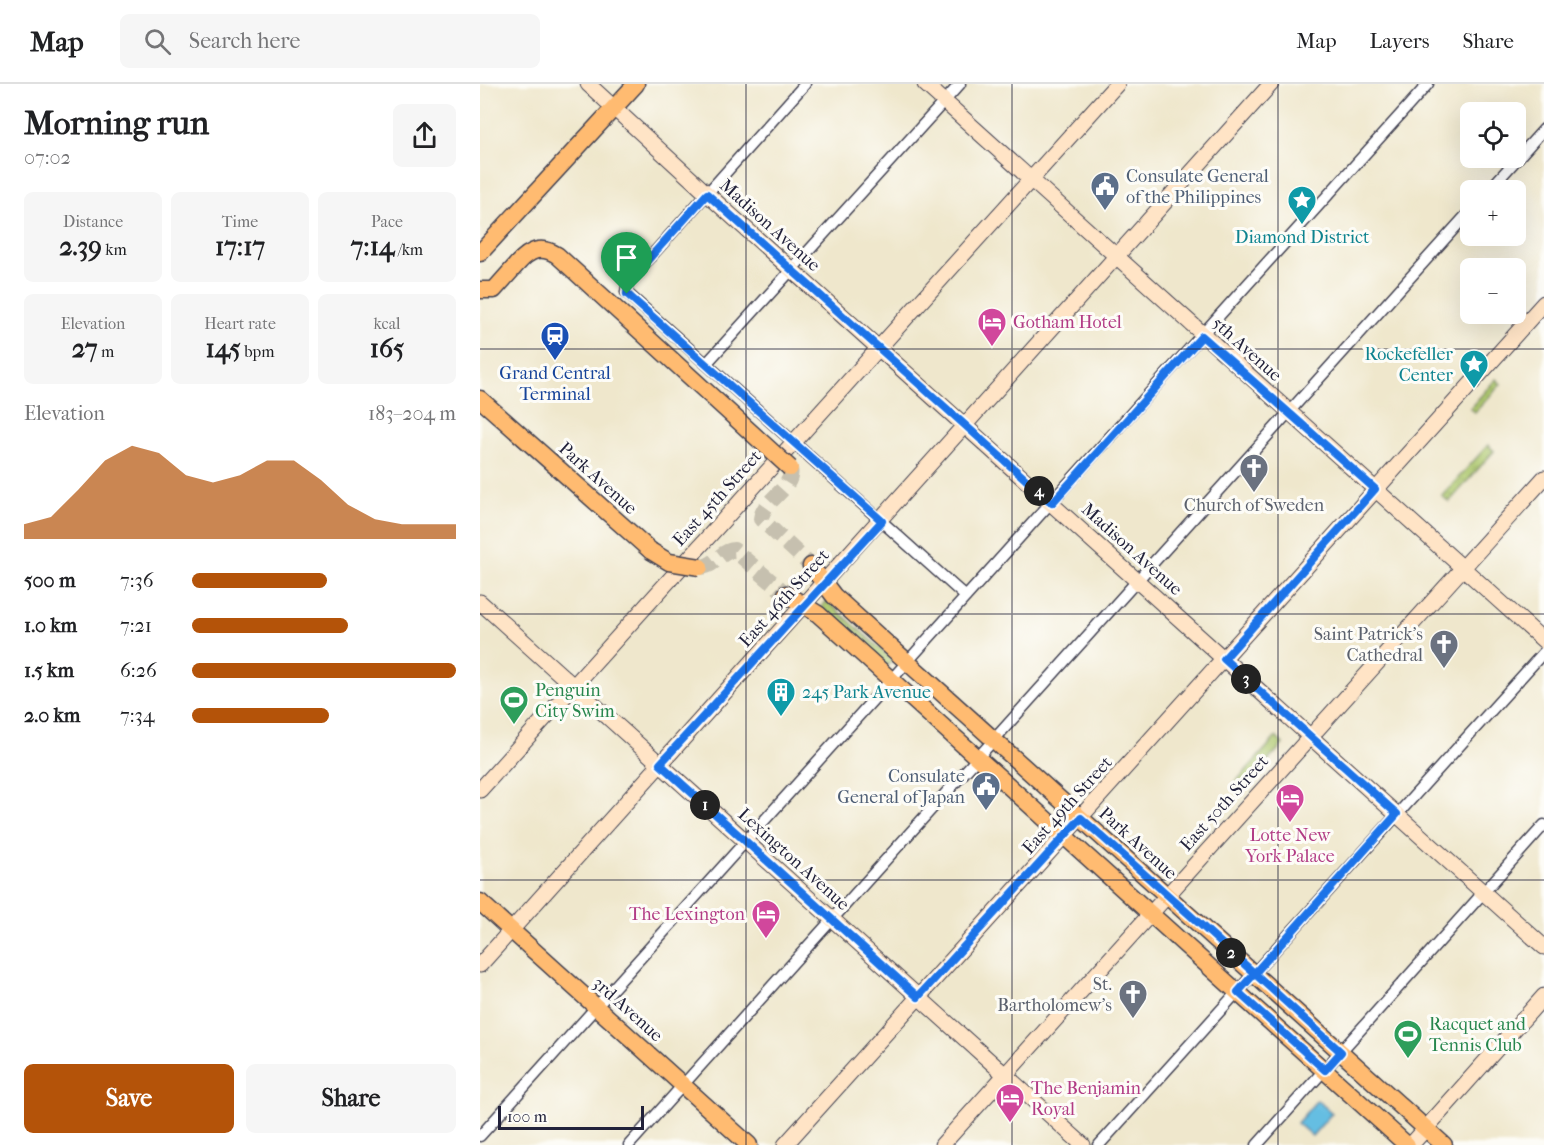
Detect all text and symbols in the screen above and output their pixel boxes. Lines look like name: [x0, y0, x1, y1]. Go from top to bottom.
search box: [120, 14, 540, 68]
text: Map: [30, 25, 84, 58]
icon: search: [141, 25, 174, 58]
text: Search here: [189, 28, 300, 54]
text: Map: [1296, 29, 1337, 53]
text: Layers: [1370, 29, 1429, 53]
text: Share: [1462, 29, 1514, 53]
map controls: [1460, 102, 1526, 324]
button: locate: [1460, 102, 1526, 168]
text: Morning run: [24, 104, 209, 143]
button: share: [393, 104, 456, 167]
text: 07:02: [24, 146, 71, 169]
place label: Consulate General of the Philippines: [1126, 166, 1269, 208]
public building icon: Consulate General of the Philippines: [1089, 170, 1121, 212]
street label: Madison Avenue: [715, 175, 824, 276]
button: +: [1460, 180, 1526, 246]
place icon: Diamond District: [1286, 184, 1318, 226]
text: Distance: [63, 212, 123, 231]
text: Time: [222, 212, 258, 231]
text: Pace: [371, 212, 403, 231]
place label: Diamond District: [1235, 227, 1370, 248]
text: 2.39: [59, 231, 102, 262]
text: 17:17: [215, 231, 265, 262]
text: 7:14: [351, 231, 394, 262]
pin: [601, 232, 652, 294]
text: km: [102, 240, 127, 259]
text: /km: [394, 240, 423, 259]
icon: arrive: [610, 241, 643, 274]
button: −: [1460, 258, 1526, 324]
hotel icon: Gotham Hotel: [976, 306, 1008, 348]
place label: Gotham Hotel: [1013, 312, 1122, 333]
street label: 5th Avenue: [1208, 313, 1286, 386]
text: Elevation: [61, 314, 125, 333]
text: Heart rate: [204, 314, 276, 333]
text: kcal: [374, 314, 400, 333]
station icon: Grand Central Terminal: [539, 320, 571, 362]
text: 27: [72, 333, 98, 364]
text: 145: [206, 333, 241, 364]
text: 165: [370, 333, 404, 364]
text: m: [98, 342, 114, 361]
text: bpm: [241, 342, 274, 361]
place label: Rockefeller Center: [1364, 344, 1453, 386]
place icon: Rockefeller Center: [1458, 348, 1490, 390]
place label: Grand Central Terminal: [499, 363, 611, 405]
text: Elevation: [24, 402, 105, 425]
text: 183–204 m: [368, 402, 456, 425]
street label: Park Avenue: [554, 438, 641, 519]
street label: East 45th Street: [669, 446, 766, 551]
church icon: Church of Sweden: [1238, 452, 1270, 494]
pin: 4: [1024, 476, 1054, 506]
text: 4: [1034, 481, 1044, 500]
place label: Church of Sweden: [1184, 495, 1325, 516]
street label: Madison Avenue: [1077, 499, 1186, 600]
street label: East 46th Street: [735, 545, 834, 652]
text: 500 m: [24, 569, 76, 592]
text: 7:36: [120, 569, 154, 592]
text: 1.0 km: [24, 614, 77, 637]
text: 7:21: [120, 614, 152, 637]
place label: Saint Patrick’s Cathedral: [1314, 624, 1423, 666]
church icon: Saint Patrick’s Cathedral: [1428, 628, 1460, 670]
text: 1.5 km: [24, 659, 74, 682]
text: 6:26: [120, 659, 157, 682]
pin: 3: [1231, 664, 1261, 694]
text: 3: [1243, 669, 1249, 688]
building icon: 245 Park Avenue: [765, 676, 797, 718]
place label: Penguin City Swim: [535, 680, 615, 722]
place label: 245 Park Avenue: [802, 682, 931, 703]
sports icon: Penguin City Swim: [498, 684, 530, 726]
text: 2.0 km: [24, 704, 80, 727]
text: 7:34: [120, 704, 155, 727]
street label: East 50th Street: [1176, 751, 1273, 856]
street label: East 49th Street: [1018, 752, 1117, 859]
place label: Consulate General of Japan: [837, 766, 966, 808]
public building icon: Consulate General of Japan: [970, 770, 1002, 812]
hotel icon: Lotte New York Palace: [1274, 782, 1306, 824]
pin: 1: [690, 790, 720, 820]
text: 1: [702, 795, 708, 814]
street label: Park Avenue: [1094, 803, 1181, 884]
street label: Lexington Avenue: [734, 804, 854, 915]
place label: Lotte New York Palace: [1244, 825, 1335, 867]
hotel icon: The Lexington: [750, 898, 782, 940]
place label: The Lexington: [629, 904, 746, 925]
pin: 2: [1216, 938, 1246, 968]
text: 2: [1227, 943, 1235, 962]
street label: 3rd Avenue: [588, 973, 667, 1046]
place label: St. Bartholomew's: [997, 974, 1112, 1016]
church icon: St. Bartholomew's: [1117, 978, 1149, 1020]
place label: Racquet and Tennis Club: [1429, 1014, 1526, 1056]
sports icon: Racquet and Tennis Club: [1392, 1018, 1424, 1060]
button: Save: [24, 1064, 234, 1133]
button: Share: [246, 1064, 456, 1133]
place label: The Benjamin Royal: [1031, 1078, 1142, 1120]
hotel icon: The Benjamin Royal: [994, 1082, 1026, 1124]
scale bar: [498, 1103, 644, 1130]
text: 100 m: [507, 1107, 547, 1126]

